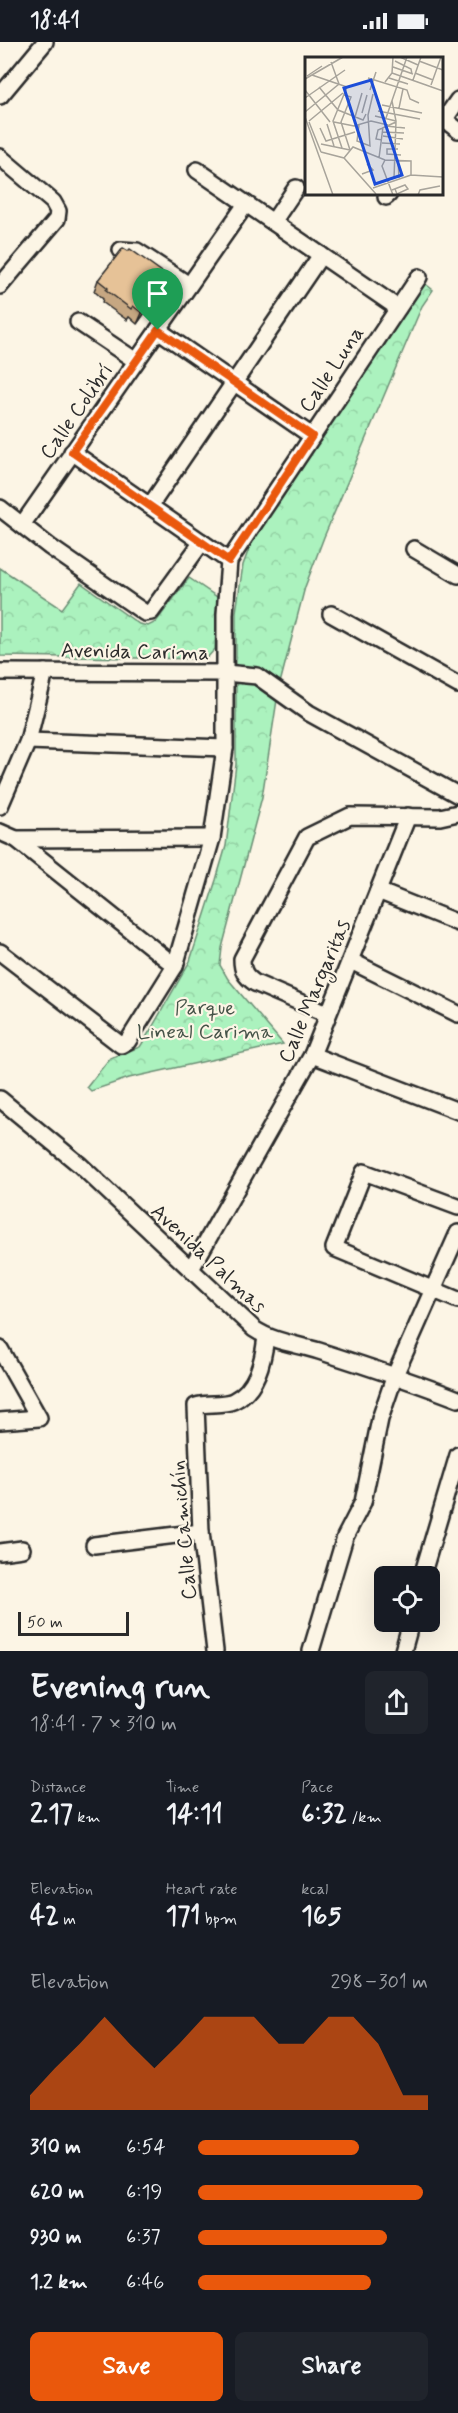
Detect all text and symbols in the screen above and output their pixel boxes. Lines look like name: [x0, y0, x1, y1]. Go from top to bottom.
text: 18:41: [30, 7, 80, 35]
inset map: [305, 57, 443, 195]
pin: [132, 268, 183, 330]
icon: arrive: [141, 277, 174, 310]
street label: Calle Luna: [293, 321, 371, 418]
street label: Calle Colibrí: [34, 358, 120, 465]
street label: Avenida Carima: [61, 637, 209, 667]
street label: Calle Margaritas: [272, 915, 359, 1068]
park label: Parque Lineal Carima: [137, 994, 273, 1046]
street label: Avenida Palmas: [144, 1198, 272, 1320]
street label: Calle Camichín: [164, 1459, 204, 1601]
map controls: [374, 1566, 440, 1632]
button: locate: [374, 1566, 440, 1632]
scale bar: [18, 1609, 129, 1636]
text: 50 m: [27, 1612, 63, 1633]
text: Evening run: [30, 1666, 210, 1710]
button: share: [365, 1671, 428, 1734]
text: 18:41 · 7 × 310 m: [30, 1711, 177, 1738]
text: Distance: [30, 1777, 86, 1798]
text: Time: [166, 1777, 199, 1798]
text: Pace: [301, 1777, 333, 1798]
text: 2.17: [30, 1798, 73, 1832]
text: 14:11: [166, 1798, 223, 1832]
text: 6:32: [301, 1798, 347, 1832]
text: km: [73, 1807, 101, 1828]
text: /km: [347, 1807, 382, 1828]
text: Elevation: [30, 1879, 93, 1900]
text: Heart rate: [166, 1879, 238, 1900]
text: kcal: [301, 1879, 328, 1900]
text: 42: [30, 1900, 59, 1934]
text: 171: [166, 1900, 200, 1934]
text: 165: [301, 1900, 342, 1934]
text: m: [59, 1909, 76, 1930]
text: bpm: [200, 1909, 237, 1930]
text: Elevation: [30, 1969, 109, 1996]
text: 298–301 m: [331, 1969, 428, 1996]
text: 310 m: [30, 2134, 81, 2161]
text: 6:54: [126, 2134, 166, 2161]
text: 620 m: [30, 2179, 84, 2206]
text: 6:19: [126, 2179, 162, 2206]
text: 930 m: [30, 2224, 82, 2251]
text: 6:37: [126, 2224, 161, 2251]
text: 1.2 km: [30, 2269, 87, 2296]
text: 6:46: [126, 2269, 164, 2296]
button: Save: [30, 2332, 223, 2401]
button: Share: [235, 2332, 428, 2401]

